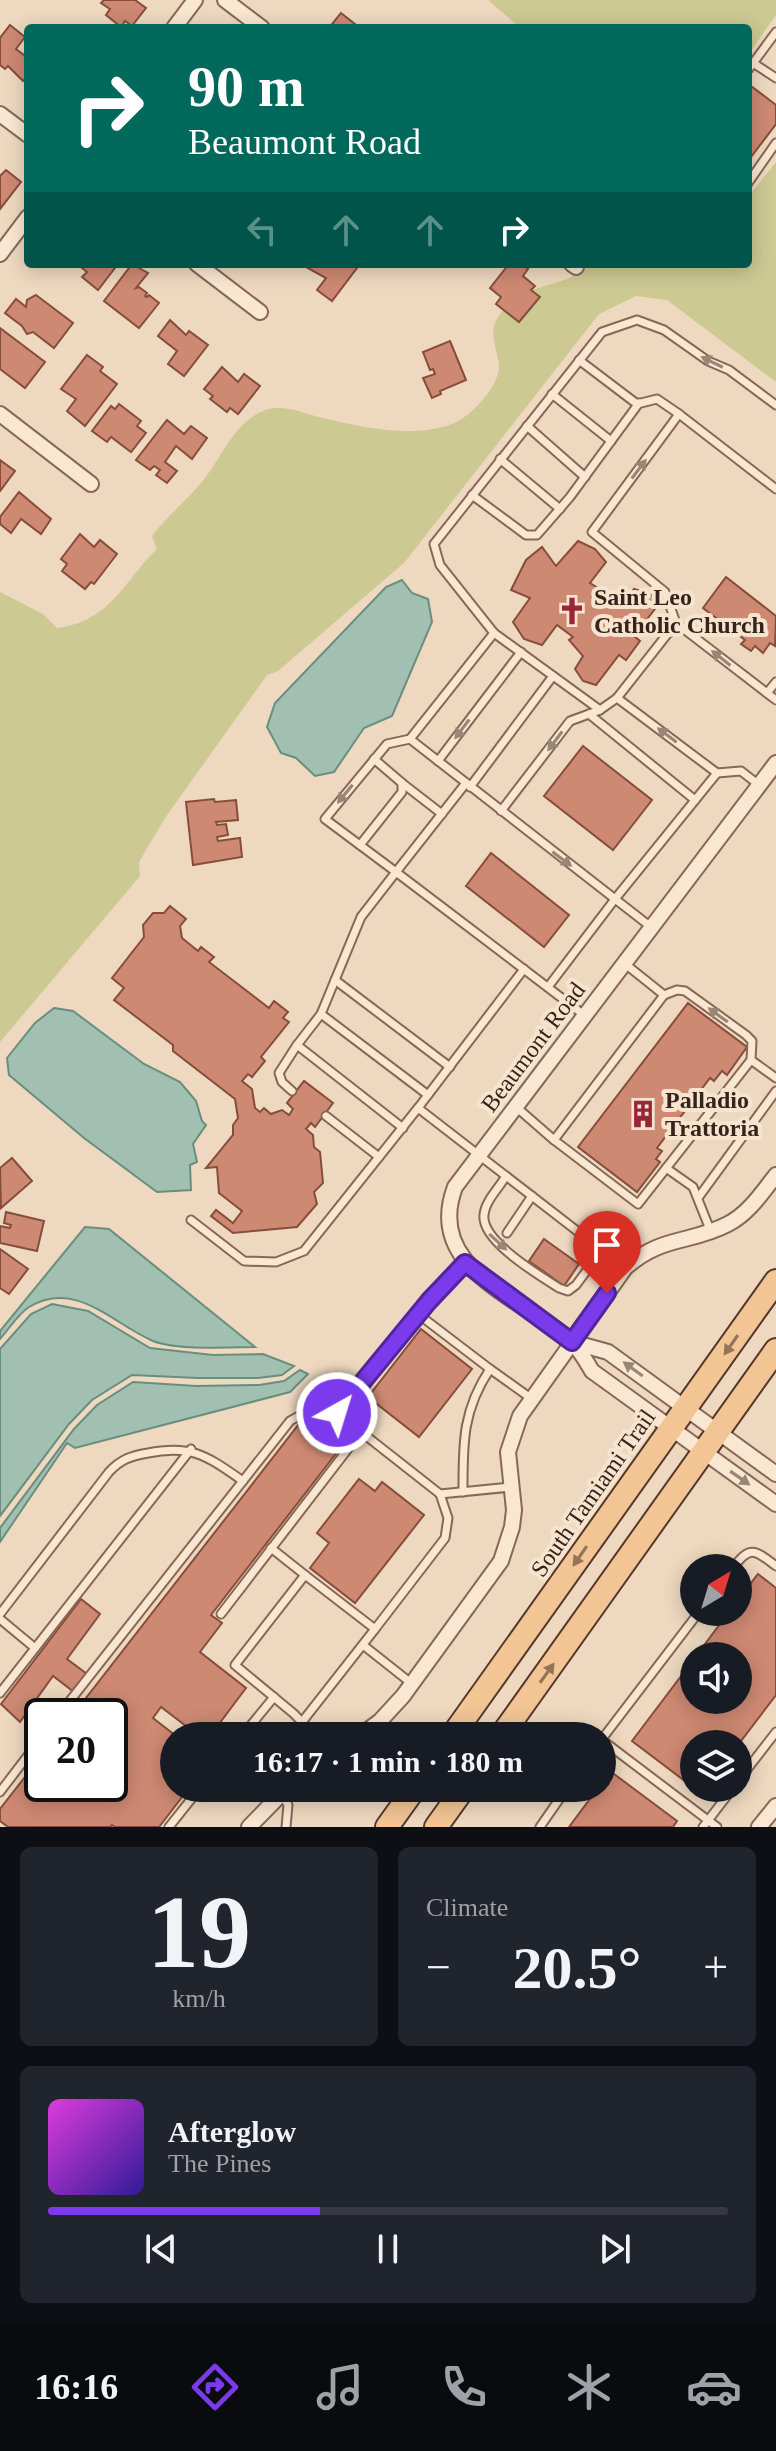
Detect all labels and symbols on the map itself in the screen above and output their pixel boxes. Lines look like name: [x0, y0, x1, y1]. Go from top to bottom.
one-way arrow: [700, 355, 723, 368]
one-way arrow: [630, 459, 646, 479]
place label: Saint Leo Catholic Church: [594, 584, 765, 638]
church icon: Saint Leo Catholic Church: [557, 596, 587, 626]
one-way arrow: [711, 650, 732, 666]
one-way arrow: [455, 719, 471, 739]
one-way arrow: [657, 728, 677, 744]
one-way arrow: [547, 730, 563, 751]
one-way arrow: [337, 783, 354, 803]
one-way arrow: [552, 850, 573, 866]
street label: Beaumont Road: [476, 977, 590, 1117]
one-way arrow: [708, 1007, 728, 1023]
place label: Palladio Trattoria: [665, 1087, 759, 1141]
building icon: Palladio Trattoria: [628, 1099, 658, 1129]
pin: [573, 1211, 641, 1293]
one-way arrow: [488, 1233, 507, 1251]
one-way arrow: [724, 1334, 739, 1355]
one-way arrow: [622, 1362, 643, 1377]
position arrow: [295, 1371, 379, 1455]
street label: South Tamiami Trail: [526, 1404, 661, 1582]
one-way arrow: [729, 1470, 751, 1486]
one-way arrow: [573, 1546, 588, 1567]
north arrow: [680, 1554, 752, 1626]
one-way arrow: [538, 1662, 554, 1683]
speed limit sign: 20: [24, 1698, 128, 1802]

